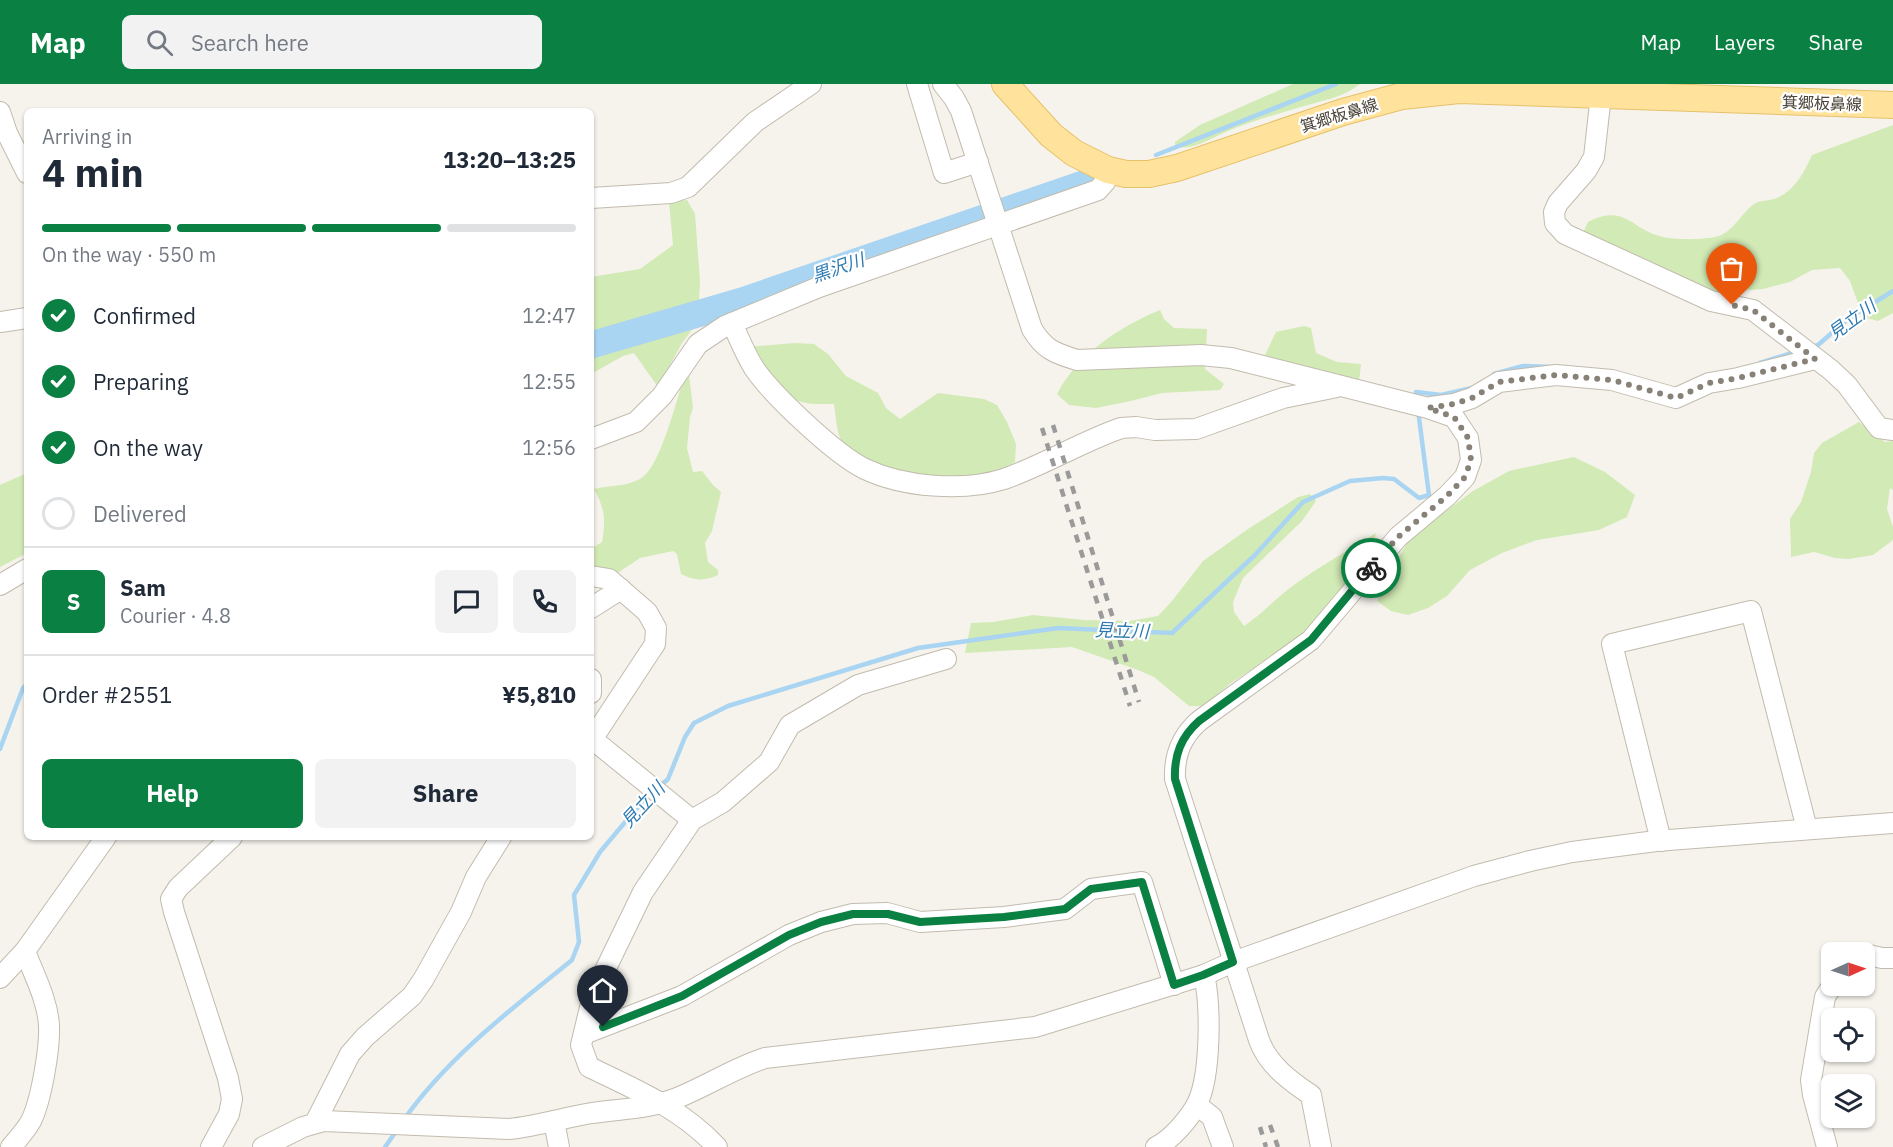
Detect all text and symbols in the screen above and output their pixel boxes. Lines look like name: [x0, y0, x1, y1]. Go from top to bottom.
search box: [122, 15, 542, 69]
text: Map: [30, 24, 86, 61]
icon: search: [143, 26, 176, 59]
text: Search here: [191, 28, 309, 57]
text: Map: [1641, 28, 1681, 56]
text: Layers: [1714, 28, 1776, 56]
text: Share: [1809, 28, 1863, 56]
street label: 箕郷板鼻線: [1782, 92, 1862, 114]
street label: 箕郷板鼻線: [1298, 94, 1380, 136]
text: Arriving in: [42, 123, 132, 150]
text: 13:20–13:25: [443, 145, 576, 174]
text: 4 min: [42, 147, 144, 198]
text: On the way · 550 m: [42, 241, 216, 268]
pin: [1706, 243, 1757, 305]
water label: 黒沢川: [809, 247, 869, 287]
icon: bag: [1715, 252, 1748, 285]
water label: 見立川: [1823, 293, 1882, 345]
icon: check: [42, 299, 75, 332]
text: Confirmed: [93, 301, 196, 330]
text: 12:47: [522, 302, 576, 329]
icon: check: [42, 365, 75, 398]
text: Preparing: [93, 367, 188, 396]
text: 12:55: [522, 368, 576, 395]
icon: check: [42, 431, 75, 464]
text: On the way: [93, 433, 203, 462]
text: 12:56: [522, 434, 576, 461]
text: Delivered: [93, 499, 187, 528]
courier: [1341, 538, 1401, 598]
icon: bike: [1355, 552, 1388, 585]
button: chat: [435, 570, 498, 633]
button: phone: [513, 570, 576, 633]
text: Sam: [120, 573, 166, 602]
text: S: [67, 587, 80, 616]
text: Courier · 4.8: [120, 602, 231, 629]
water label: 見立川: [1095, 618, 1151, 643]
text: Order #2551: [42, 680, 172, 709]
text: ¥5,810: [502, 680, 576, 709]
button: Help: [42, 759, 303, 828]
button: Share: [315, 759, 576, 828]
water label: 見立川: [616, 776, 671, 832]
north arrow: [1821, 942, 1875, 996]
map controls: [1821, 942, 1875, 1128]
pin: [577, 965, 628, 1027]
icon: home: [586, 974, 619, 1007]
button: locate: [1821, 1008, 1875, 1062]
button: layers: [1821, 1074, 1875, 1128]

